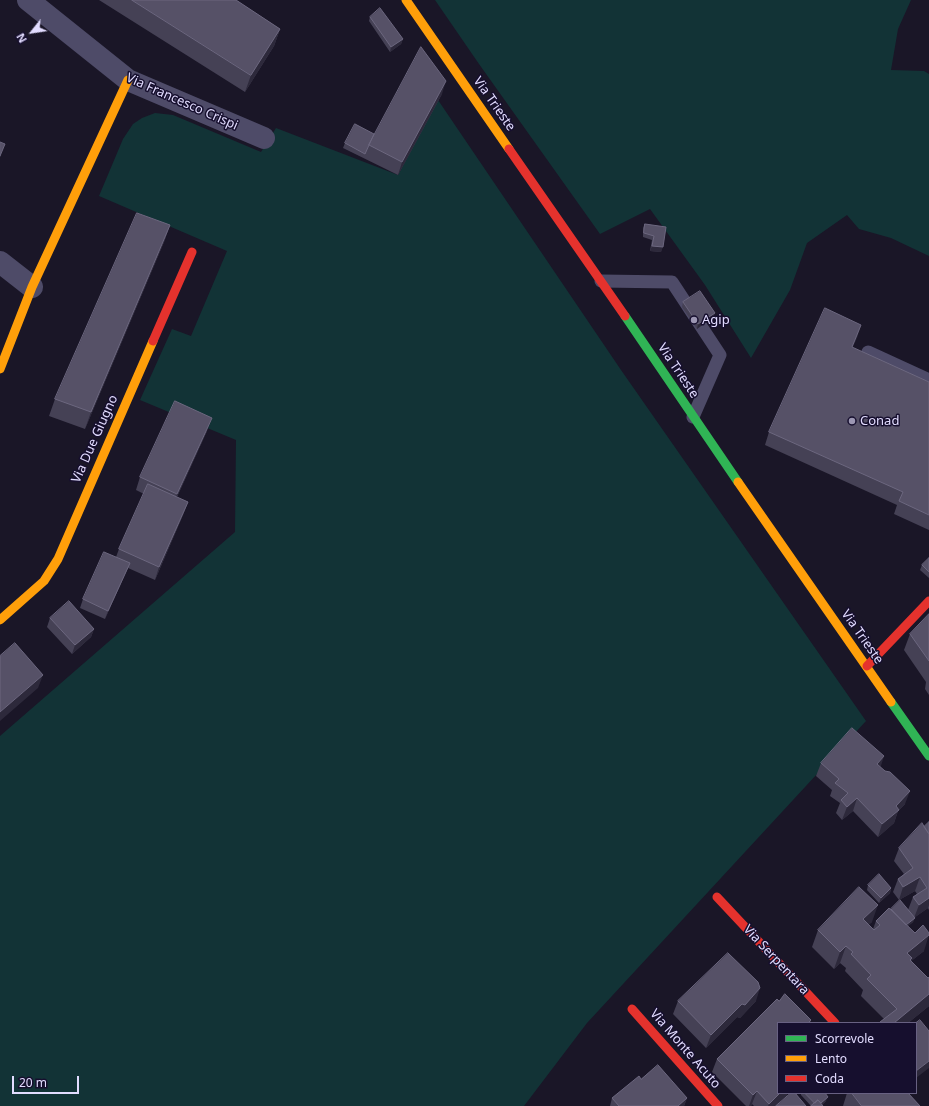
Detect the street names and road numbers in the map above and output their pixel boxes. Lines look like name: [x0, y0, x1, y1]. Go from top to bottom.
street label: Via Francesco Crispi: [124, 70, 240, 134]
street label: Via Trieste: [470, 74, 518, 134]
street label: Via Trieste: [654, 341, 702, 401]
street label: Via Due Giugno: [69, 393, 121, 485]
street label: Via Trieste: [838, 607, 886, 667]
street label: Via Serpentara: [740, 922, 812, 998]
street label: Via Monte Acuto: [646, 1006, 724, 1092]

